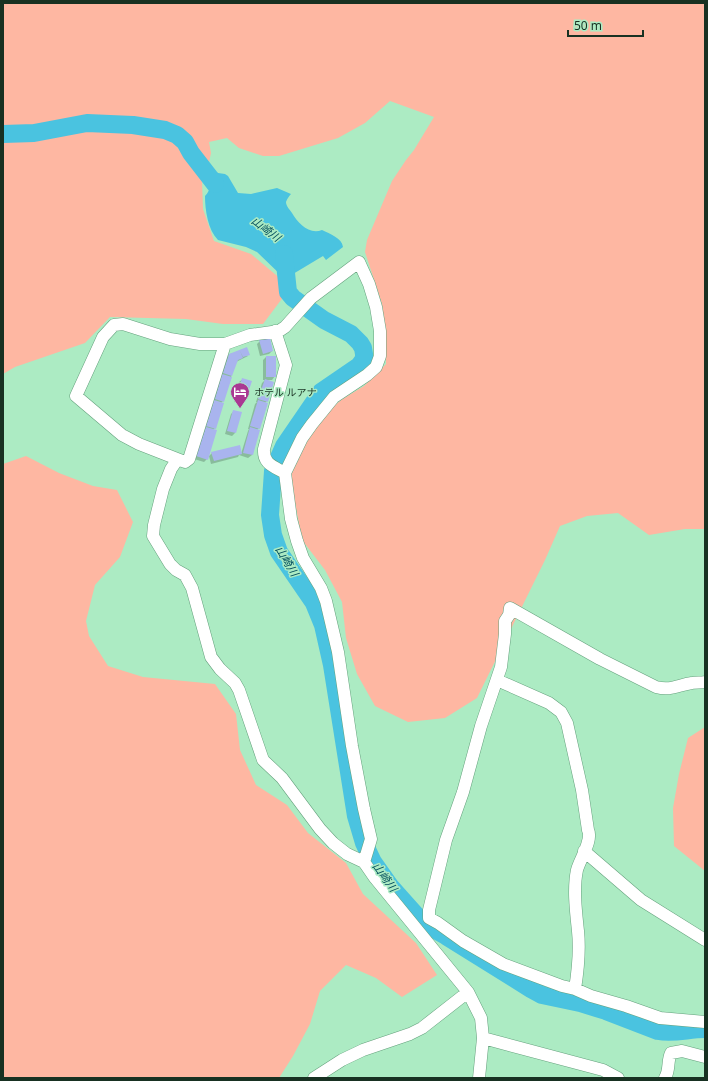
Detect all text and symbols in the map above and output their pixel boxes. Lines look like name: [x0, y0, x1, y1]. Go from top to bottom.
scale bar: [568, 12, 643, 38]
text: 50 m: [574, 17, 602, 34]
water label: 山崎川: [249, 213, 285, 245]
hotel icon: ホテル ルアナ: [229, 381, 251, 409]
place label: ホテル ルアナ: [254, 385, 316, 399]
water label: 山崎川: [273, 543, 303, 580]
water label: 山崎川: [370, 859, 402, 895]

